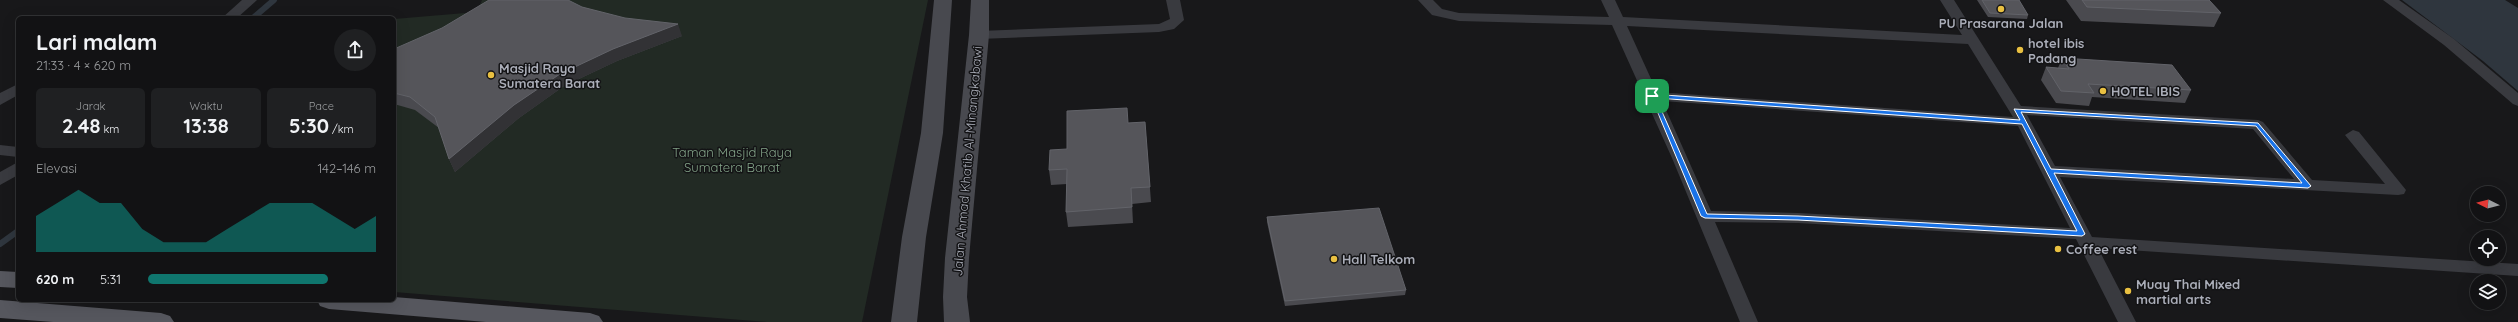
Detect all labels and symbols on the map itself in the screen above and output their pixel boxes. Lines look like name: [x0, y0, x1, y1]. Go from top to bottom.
marker: PU Prasarana Jalan: [1996, 4, 2006, 14]
place label: PU Prasarana Jalan: [1939, 15, 2063, 31]
place label: hotel ibis Padang: [2028, 35, 2084, 66]
street label: Jalan Ahmad Khatib Al-Minangkabawi: [949, 45, 985, 277]
marker: hotel ibis Padang: [2015, 45, 2025, 55]
place label: Masjid Raya Sumatera Barat: [499, 60, 600, 91]
marker: Masjid Raya Sumatera Barat: [486, 70, 496, 80]
pin: [1635, 79, 1669, 113]
place label: HOTEL IBIS: [2111, 83, 2180, 99]
marker: HOTEL IBIS: [2098, 86, 2108, 96]
park label: Taman Masjid Raya Sumatera Barat: [672, 144, 792, 175]
north arrow: [2470, 186, 2506, 222]
place label: Coffee rest: [2066, 241, 2137, 257]
marker: Coffee rest: [2053, 244, 2063, 254]
place label: Hall Telkom: [1342, 251, 1415, 267]
marker: Hall Telkom: [1329, 254, 1339, 264]
place label: Muay Thai Mixed martial arts: [2136, 276, 2240, 307]
marker: Muay Thai Mixed martial arts: [2123, 286, 2133, 296]

